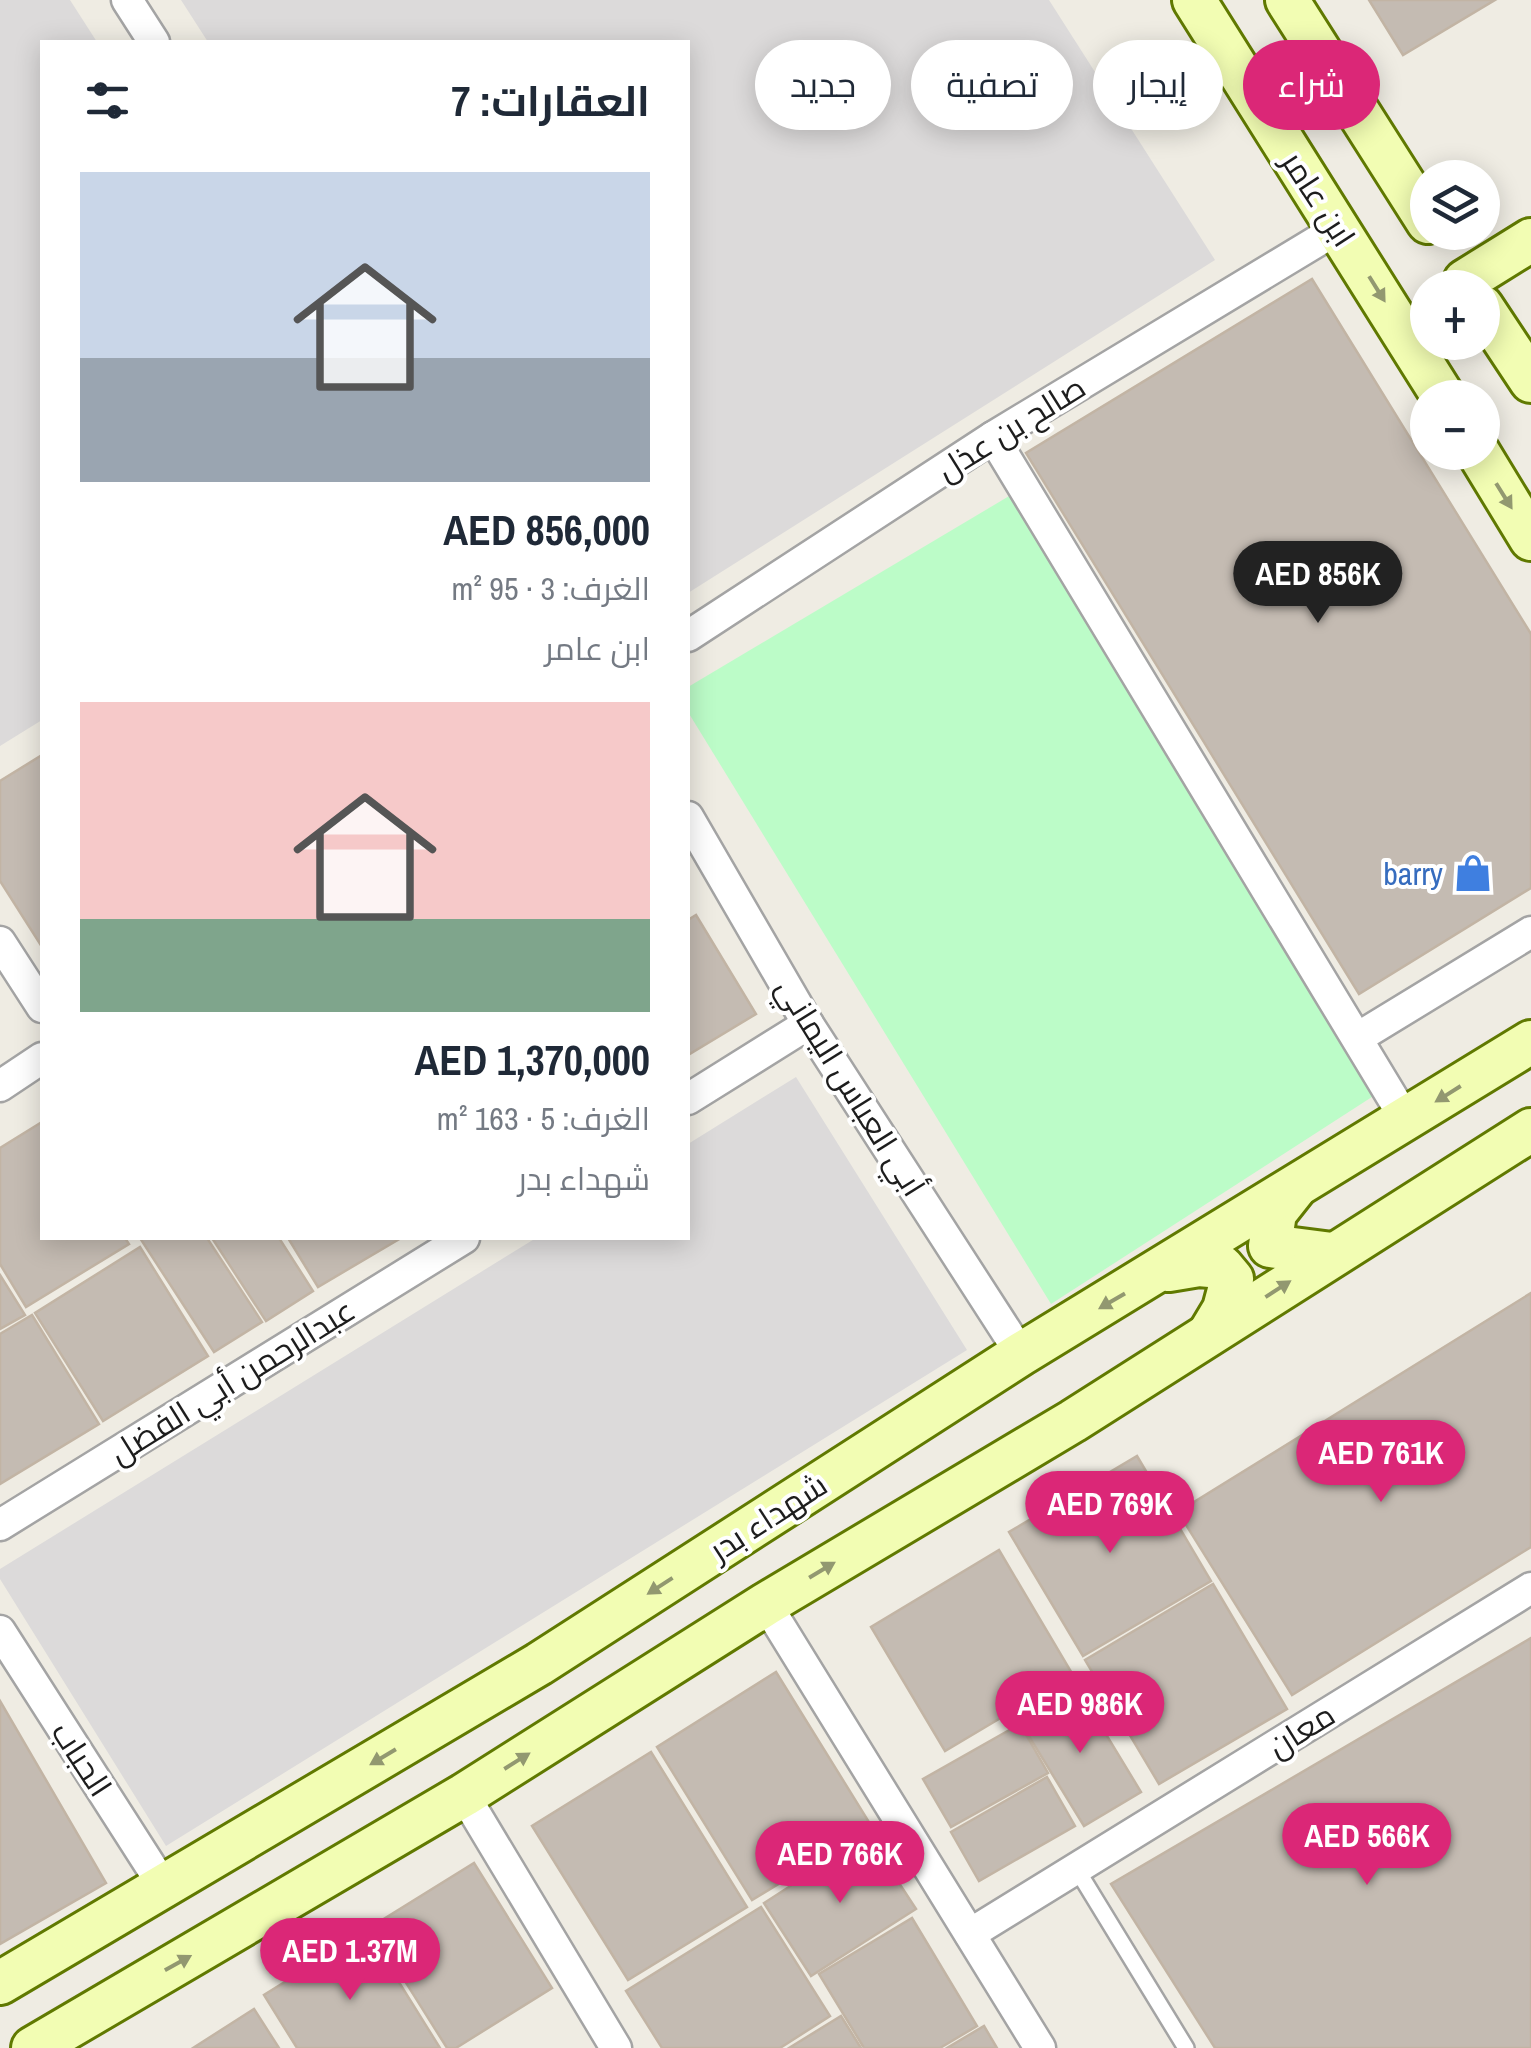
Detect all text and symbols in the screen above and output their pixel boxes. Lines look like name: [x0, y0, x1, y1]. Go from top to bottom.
chip: جديد: [755, 40, 891, 130]
chip: تصفية: [911, 40, 1073, 130]
chip: إيجار: [1093, 40, 1223, 130]
chip: شراء: [1243, 40, 1380, 130]
icon: filters: [80, 73, 135, 128]
text: العقارات: 7: [451, 73, 650, 129]
street label: ابن عامر: [1271, 141, 1366, 255]
map controls: [1410, 160, 1500, 470]
button: layers: [1410, 160, 1500, 250]
icon: home: [275, 237, 455, 417]
button: +: [1410, 270, 1500, 360]
one-way arrow: [1368, 275, 1385, 303]
street label: صالح بن عذل: [929, 365, 1094, 491]
button: −: [1410, 380, 1500, 470]
one-way arrow: [1495, 482, 1513, 510]
text: AED 856,000: [443, 502, 650, 558]
pin: AED 856K: [1215, 541, 1421, 626]
text: AED 856K: [1255, 552, 1381, 595]
text: الغرف: 3 · 95 m²: [451, 567, 650, 610]
text: ابن عامر: [545, 627, 650, 670]
icon: home: [275, 767, 455, 947]
place label: barry: [1383, 852, 1443, 895]
shop icon: barry: [1452, 852, 1494, 894]
street label: أبي العباس اليماني: [763, 970, 935, 1207]
text: AED 1,370,000: [415, 1032, 650, 1088]
one-way arrow: [1435, 1084, 1462, 1102]
text: الغرف: 5 · 163 m²: [437, 1097, 650, 1140]
text: شهداء بدر: [518, 1157, 650, 1200]
one-way arrow: [1264, 1281, 1291, 1299]
street label: عبدالرحمن أبي الفضل: [101, 1288, 365, 1477]
one-way arrow: [1098, 1291, 1126, 1309]
pin: AED 761K: [1278, 1420, 1484, 1505]
text: AED 761K: [1318, 1431, 1444, 1474]
street label: شهداء بدر: [699, 1463, 835, 1572]
pin: AED 769K: [1007, 1471, 1213, 1556]
text: AED 769K: [1047, 1482, 1173, 1525]
one-way arrow: [808, 1562, 836, 1579]
one-way arrow: [646, 1577, 674, 1595]
pin: AED 986K: [977, 1671, 1183, 1756]
text: AED 986K: [1017, 1682, 1143, 1725]
street label: معان: [1259, 1693, 1343, 1767]
street label: الحباب: [42, 1713, 122, 1805]
one-way arrow: [369, 1748, 397, 1765]
one-way arrow: [503, 1753, 531, 1770]
pin: AED 566K: [1264, 1803, 1470, 1888]
text: AED 566K: [1304, 1814, 1430, 1857]
pin: AED 766K: [737, 1821, 943, 1906]
text: AED 766K: [777, 1832, 903, 1875]
pin: AED 1.37M: [236, 1918, 464, 2003]
text: AED 1.37M: [282, 1929, 418, 1972]
one-way arrow: [164, 1955, 192, 1973]

